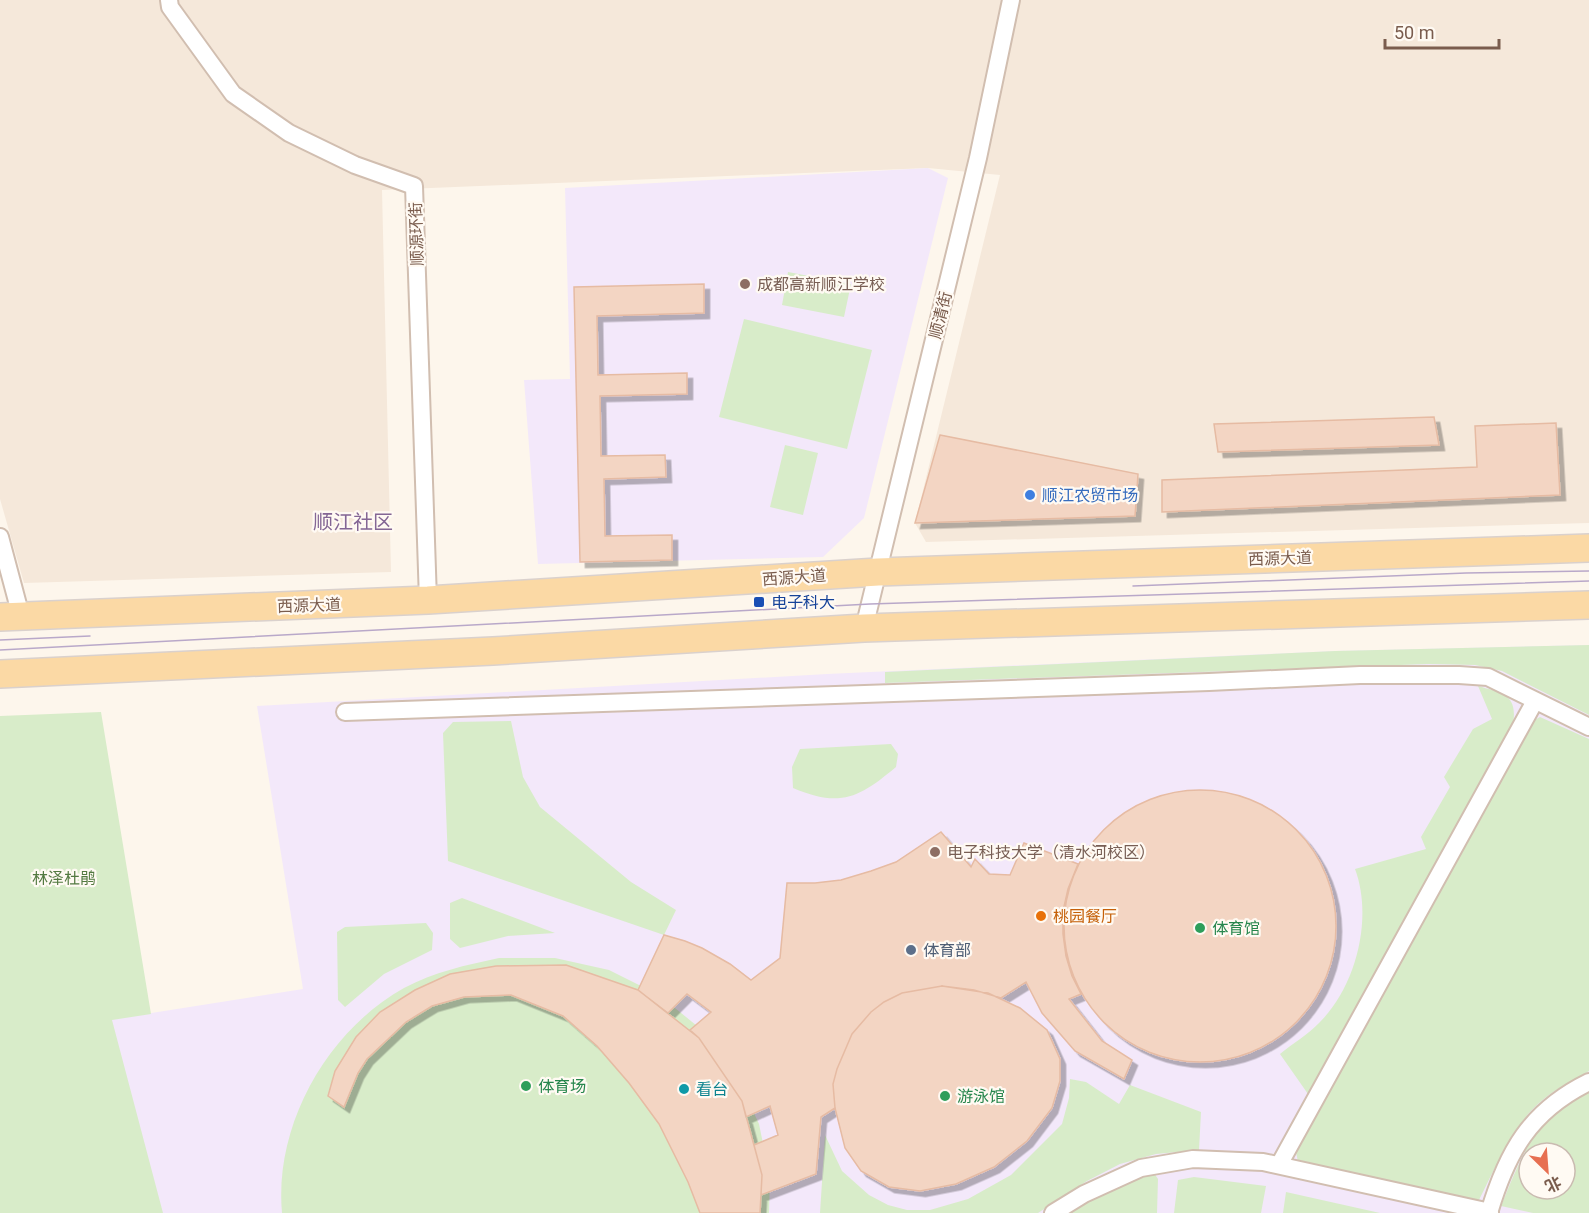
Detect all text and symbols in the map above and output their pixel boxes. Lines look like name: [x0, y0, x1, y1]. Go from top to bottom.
scale bar: [1385, 12, 1499, 50]
text: 50 m: [1394, 22, 1434, 43]
street label: 顺源环街: [406, 202, 427, 266]
place label: 成都高新顺江学校: [757, 275, 885, 294]
marker: 成都高新顺江学校: [738, 277, 752, 291]
street label: 顺清街: [925, 290, 956, 341]
place label: 顺江农贸市场: [1042, 486, 1138, 505]
marker: 顺江农贸市场: [1023, 488, 1037, 502]
district label: 顺江社区: [313, 510, 393, 534]
street label: 西源大道: [1248, 548, 1312, 569]
street label: 西源大道: [761, 566, 827, 589]
place label: 电子科大: [771, 593, 835, 612]
street label: 西源大道: [277, 595, 341, 616]
marker: 电子科大: [752, 595, 766, 609]
place label: 电子科技大学（清水河校区）: [947, 843, 1155, 862]
marker: 电子科技大学（清水河校区）: [928, 845, 942, 859]
park label: 林泽杜鹃: [32, 869, 96, 888]
place label: 桃园餐厅: [1053, 907, 1117, 926]
marker: 桃园餐厅: [1034, 909, 1048, 923]
place label: 体育馆: [1212, 919, 1260, 938]
marker: 体育馆: [1193, 921, 1207, 935]
place label: 体育部: [923, 941, 971, 960]
marker: 体育部: [904, 943, 918, 957]
place label: 体育场: [538, 1077, 586, 1096]
marker: 体育场: [519, 1079, 533, 1093]
place label: 看台: [696, 1080, 728, 1099]
marker: 看台: [677, 1082, 691, 1096]
place label: 游泳馆: [957, 1087, 1005, 1106]
marker: 游泳馆: [938, 1089, 952, 1103]
north arrow: [1517, 1141, 1577, 1201]
text: 北: [1542, 1172, 1564, 1196]

